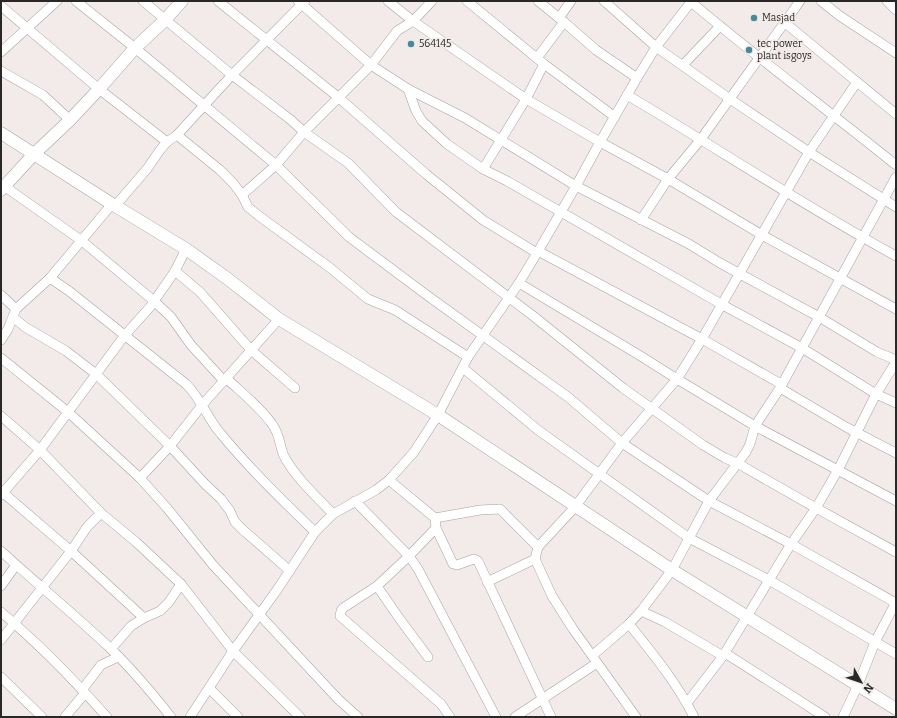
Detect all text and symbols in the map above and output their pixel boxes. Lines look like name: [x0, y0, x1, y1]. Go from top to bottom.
place label: Masjad: [762, 12, 795, 24]
marker: Masjad: [749, 13, 759, 23]
place label: 564145: [419, 38, 451, 50]
place label: tec power plant isgoys: [757, 38, 812, 62]
marker: 564145: [406, 39, 416, 49]
marker: tec power plant isgoys: [744, 45, 754, 55]
north arrow: [841, 662, 881, 702]
text: N: [860, 681, 876, 696]

